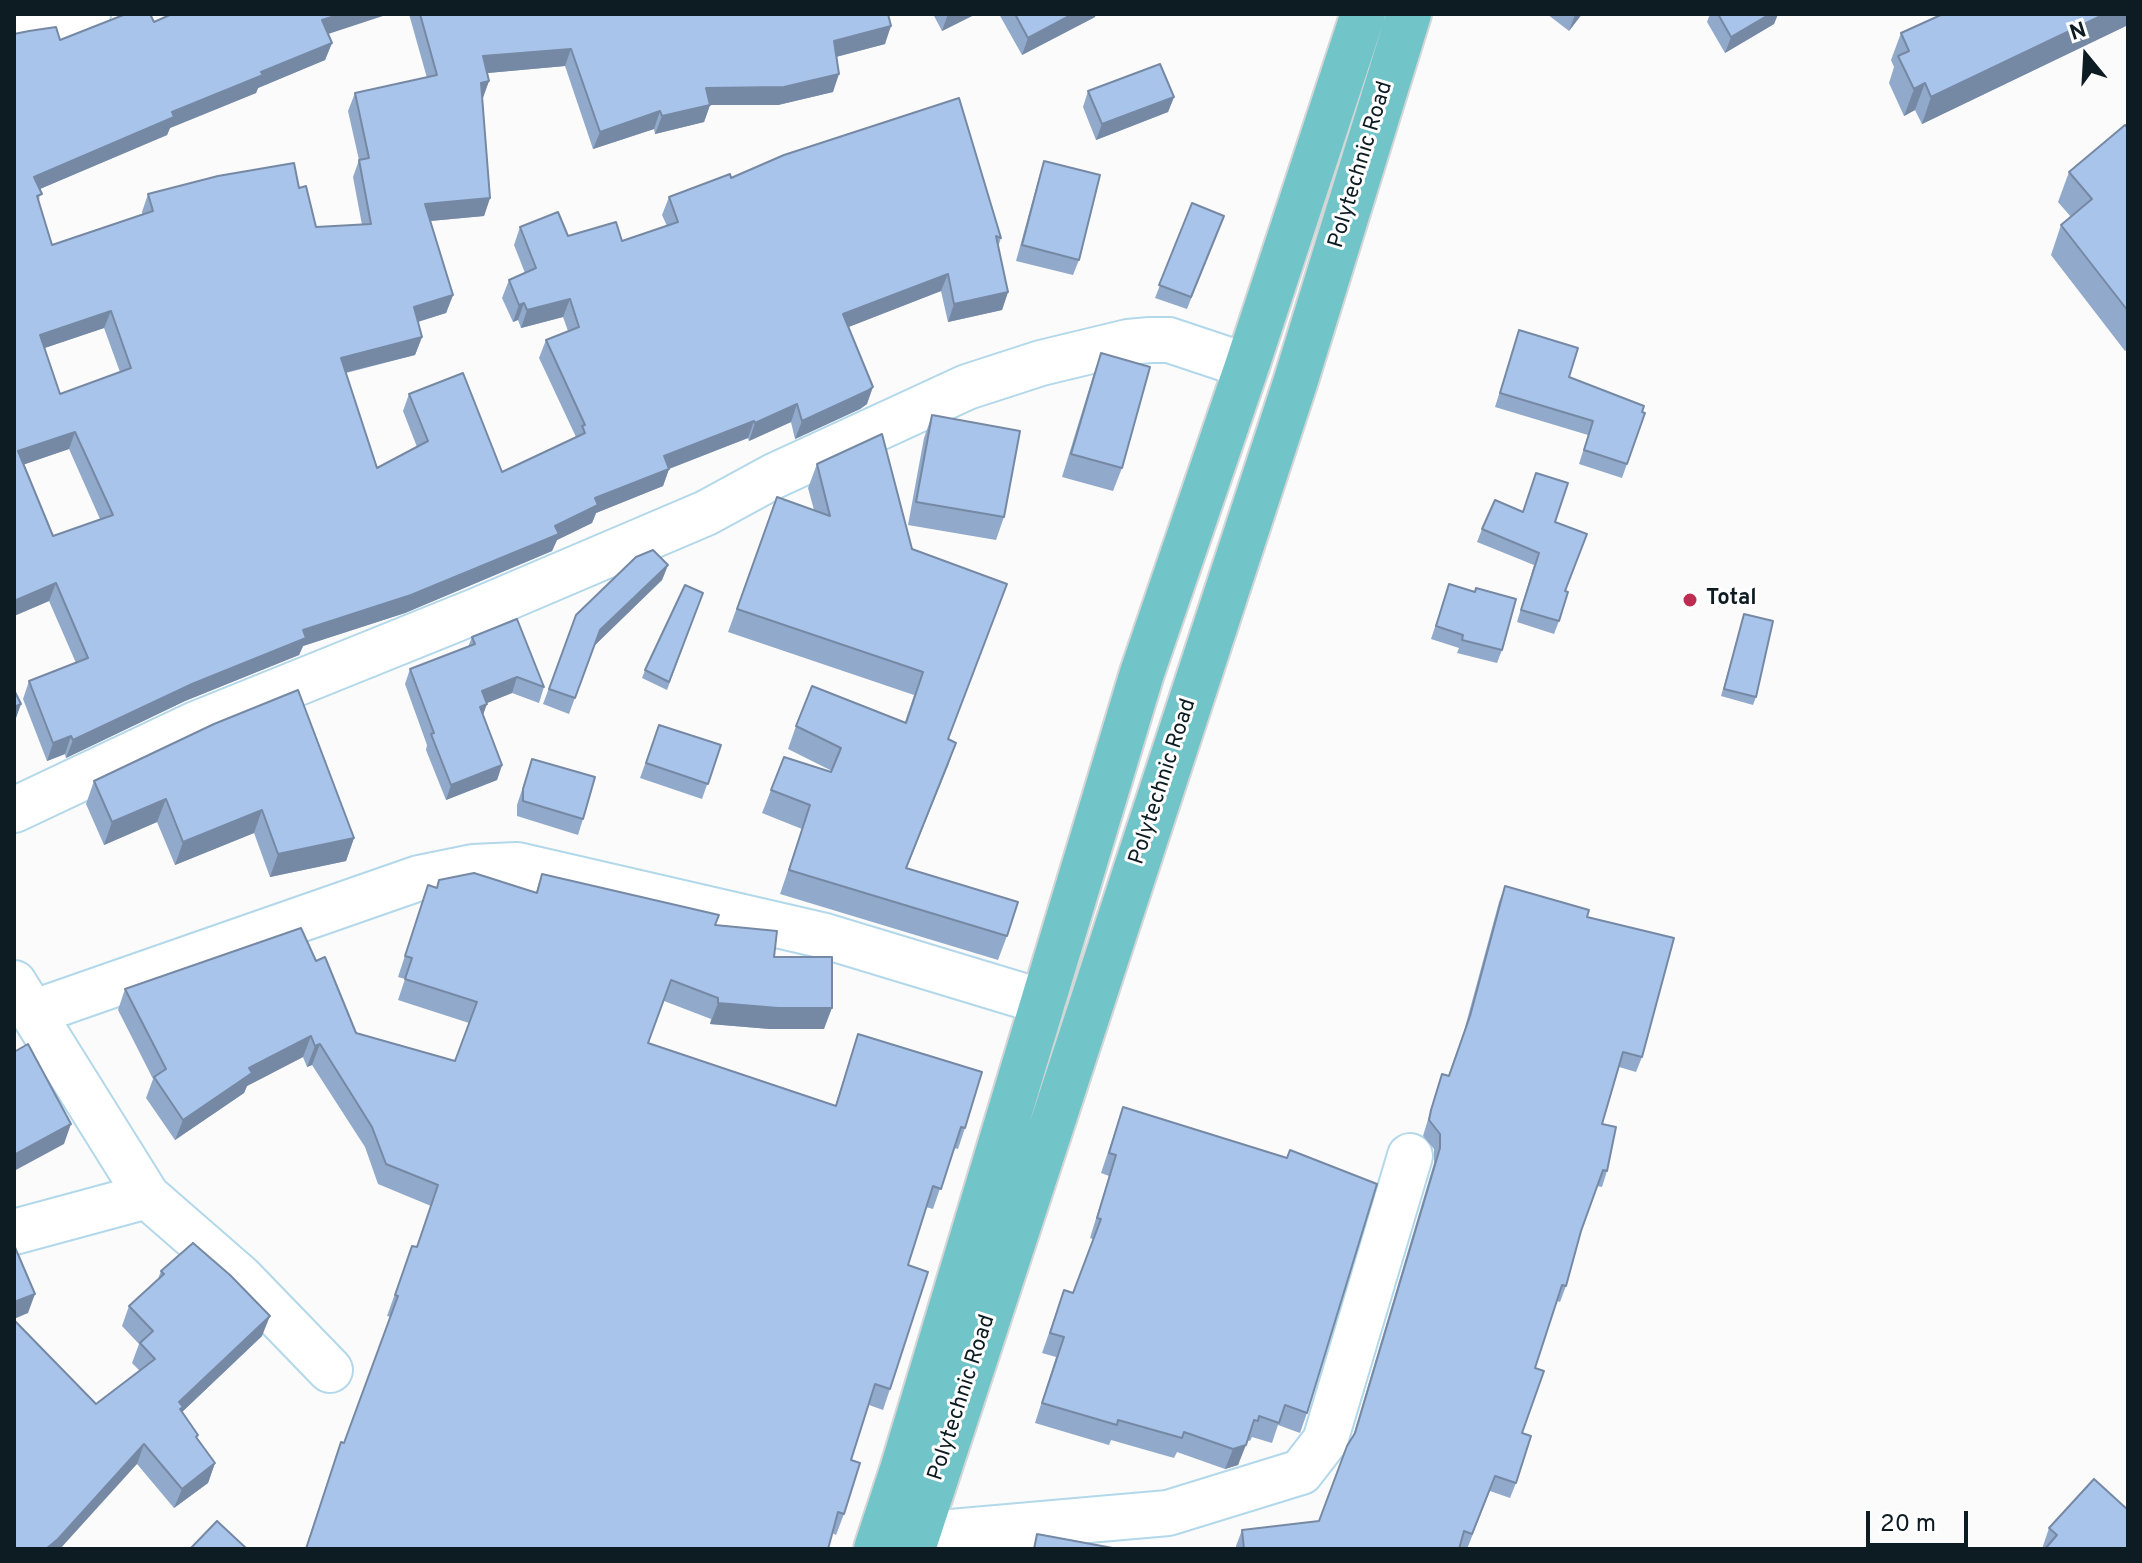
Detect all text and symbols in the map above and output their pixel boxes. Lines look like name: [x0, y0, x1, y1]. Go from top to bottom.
north arrow: [2046, 16, 2126, 96]
text: N: [2067, 17, 2090, 48]
street label: Polytechnic Road: [1324, 78, 1400, 252]
place label: Total: [1706, 587, 1757, 613]
marker: Total: [1681, 591, 1699, 609]
street label: Polytechnic Road: [1125, 696, 1203, 868]
street label: Polytechnic Road: [924, 1312, 1002, 1484]
scale bar: [1870, 1495, 1972, 1545]
text: 20 m: [1880, 1510, 1936, 1540]

